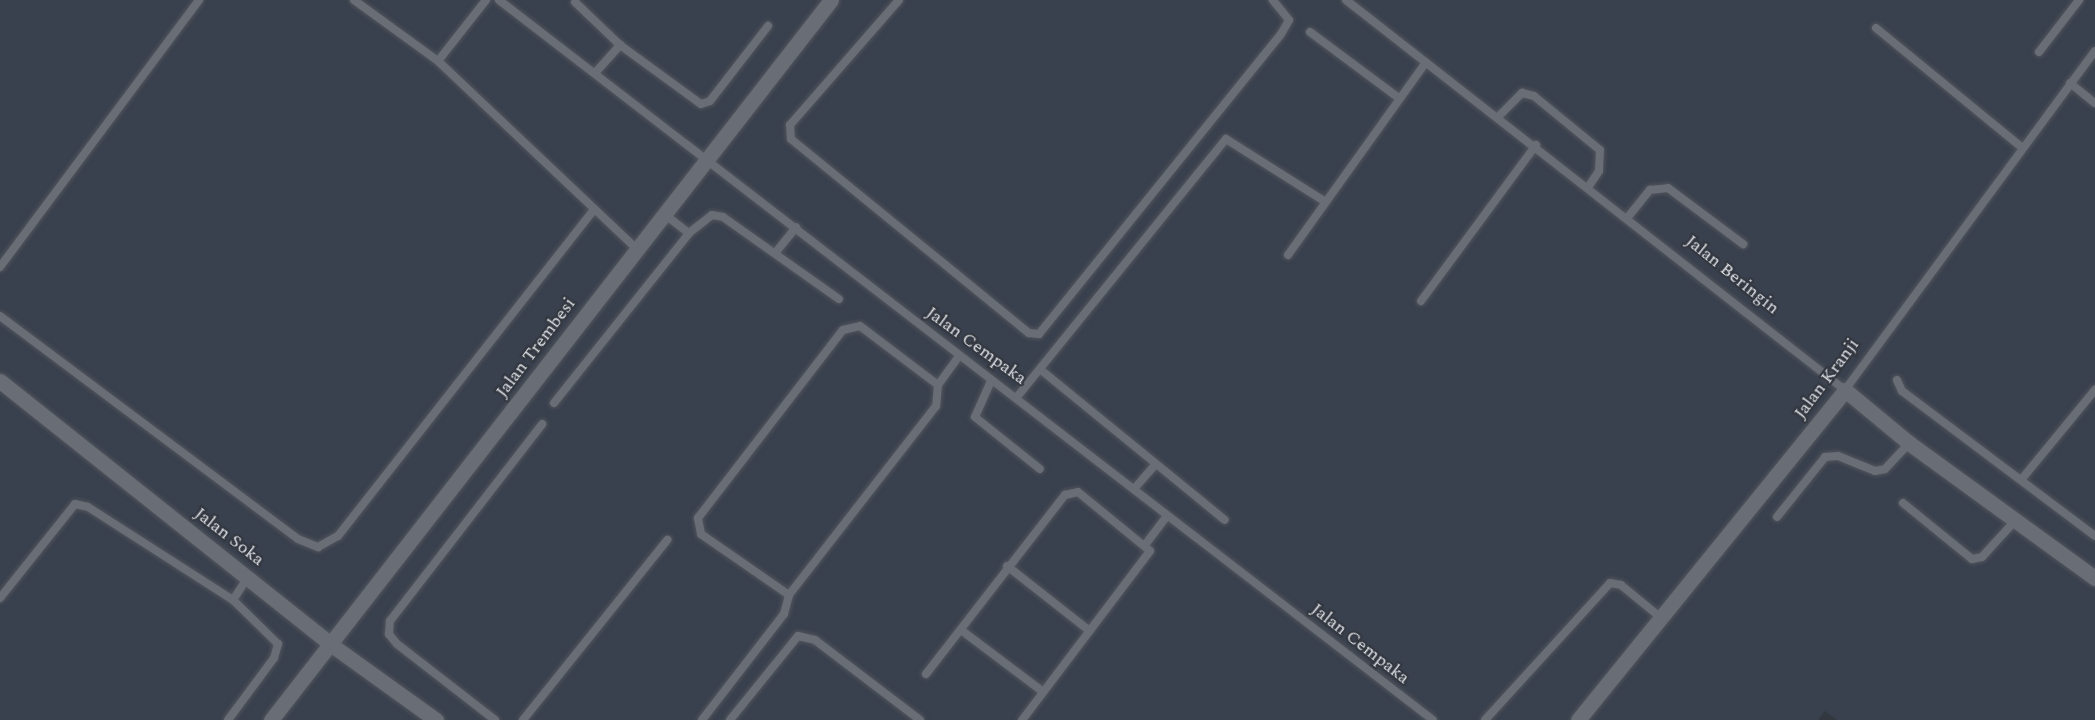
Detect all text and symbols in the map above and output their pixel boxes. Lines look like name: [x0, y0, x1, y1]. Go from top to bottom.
street label: Jalan Beringin: [1681, 231, 1783, 319]
street label: Jalan Trembesi: [491, 294, 581, 402]
street label: Jalan Cempaka: [921, 302, 1031, 390]
street label: Jalan Kranji: [1790, 335, 1864, 423]
street label: Jalan Soka: [190, 503, 268, 571]
street label: Jalan Cempaka: [1306, 599, 1414, 689]

